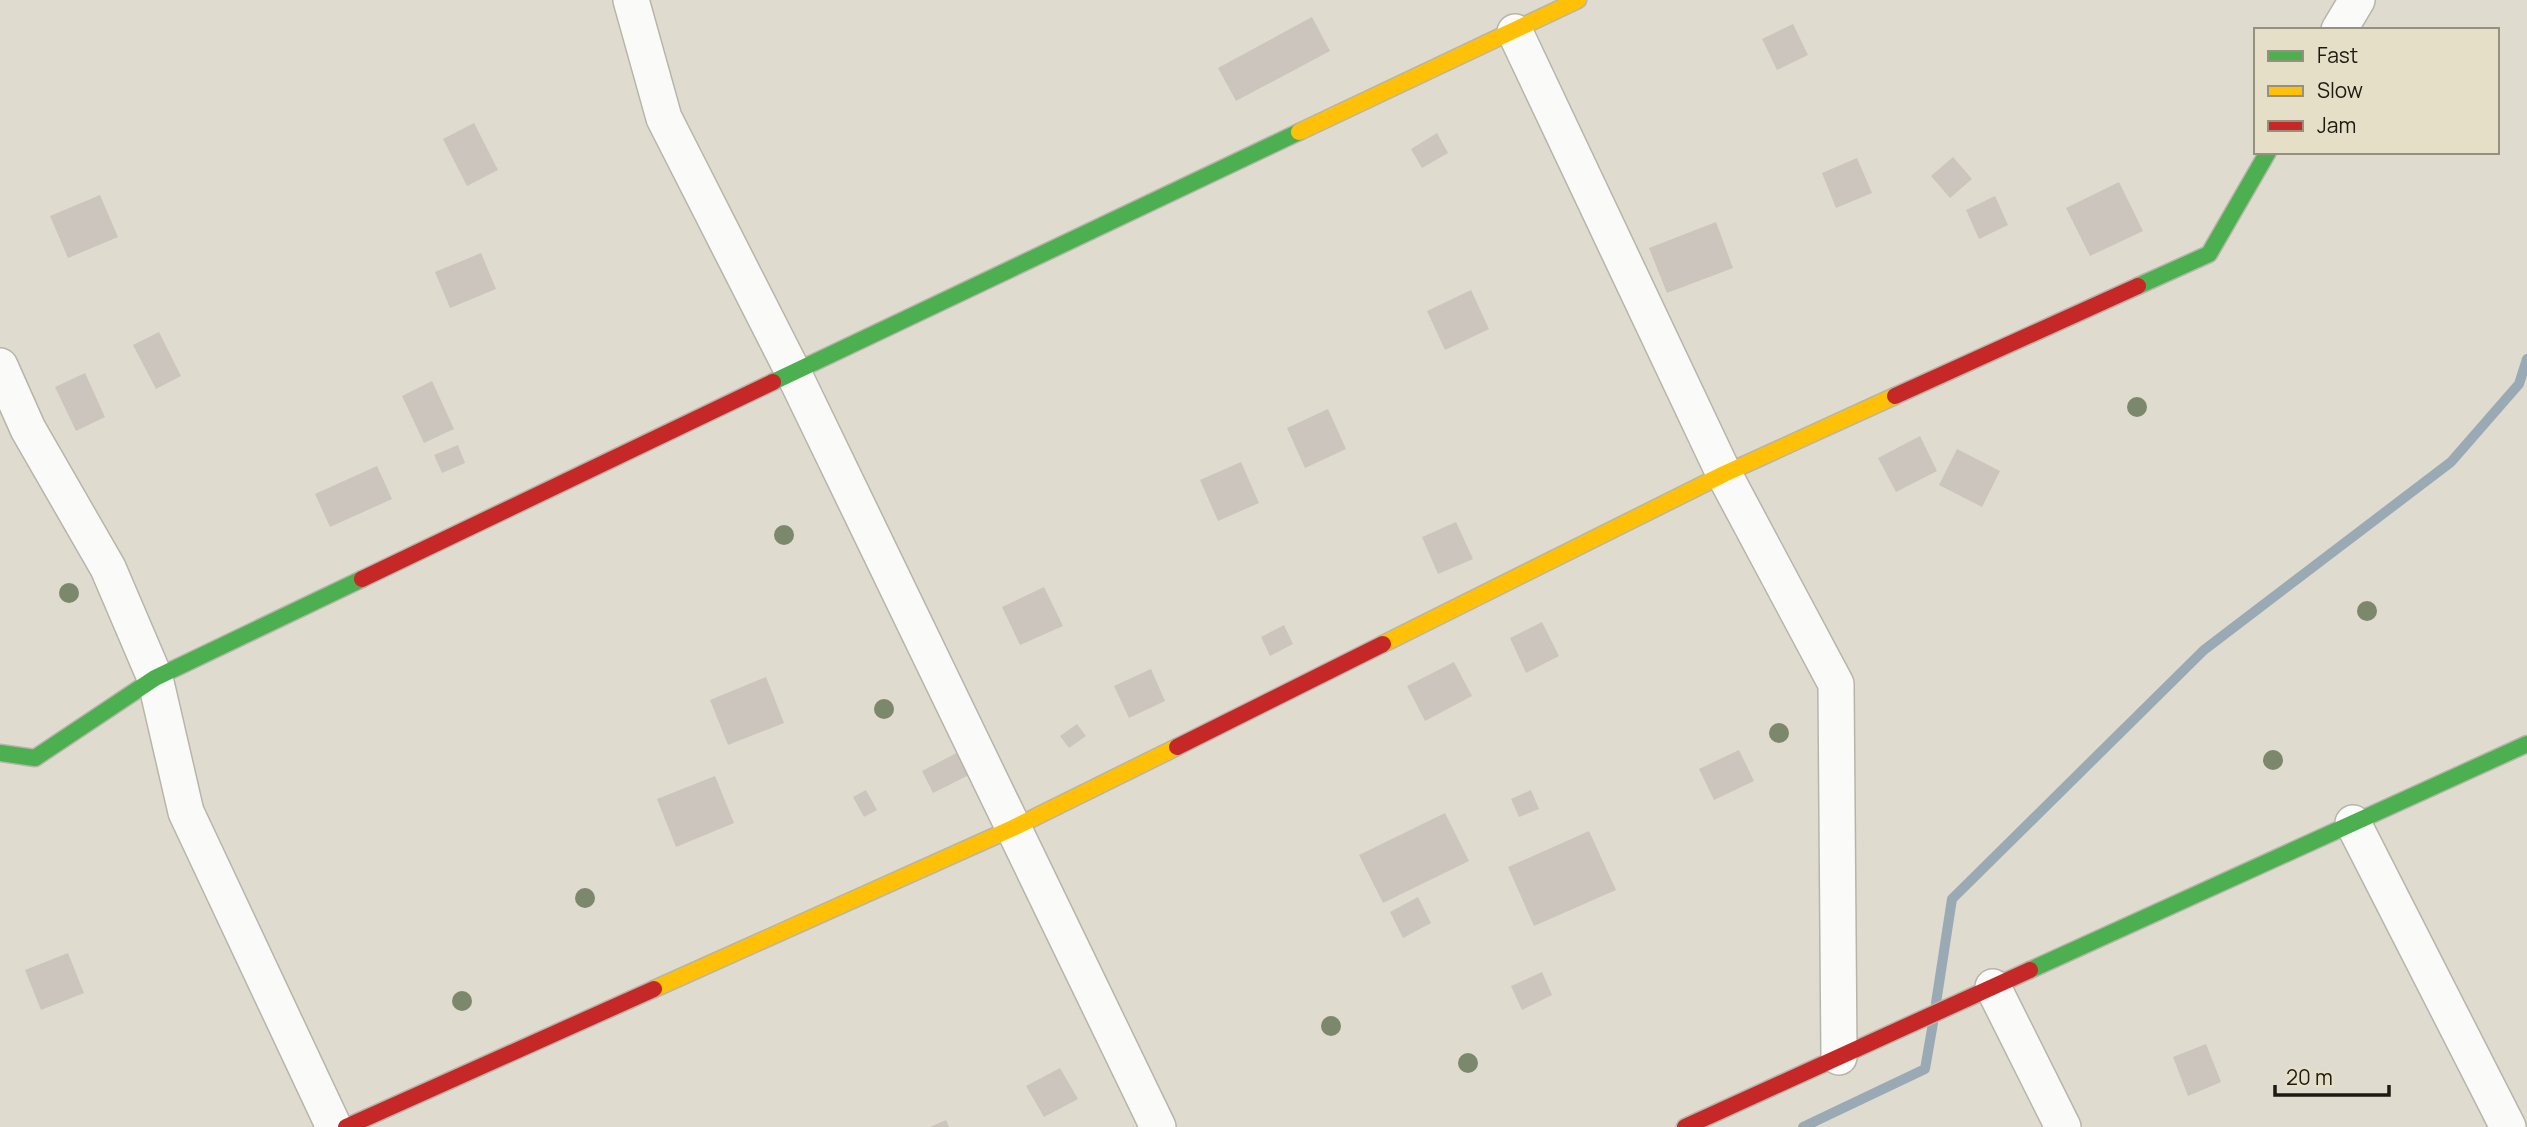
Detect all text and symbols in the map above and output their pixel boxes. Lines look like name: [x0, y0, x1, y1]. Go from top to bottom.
legend: [2254, 28, 2499, 154]
text: Fast: [2317, 41, 2358, 69]
text: Slow: [2317, 76, 2363, 104]
text: Jam: [2317, 111, 2356, 139]
scale bar: [2275, 1054, 2389, 1098]
text: 20 m: [2286, 1063, 2333, 1091]

